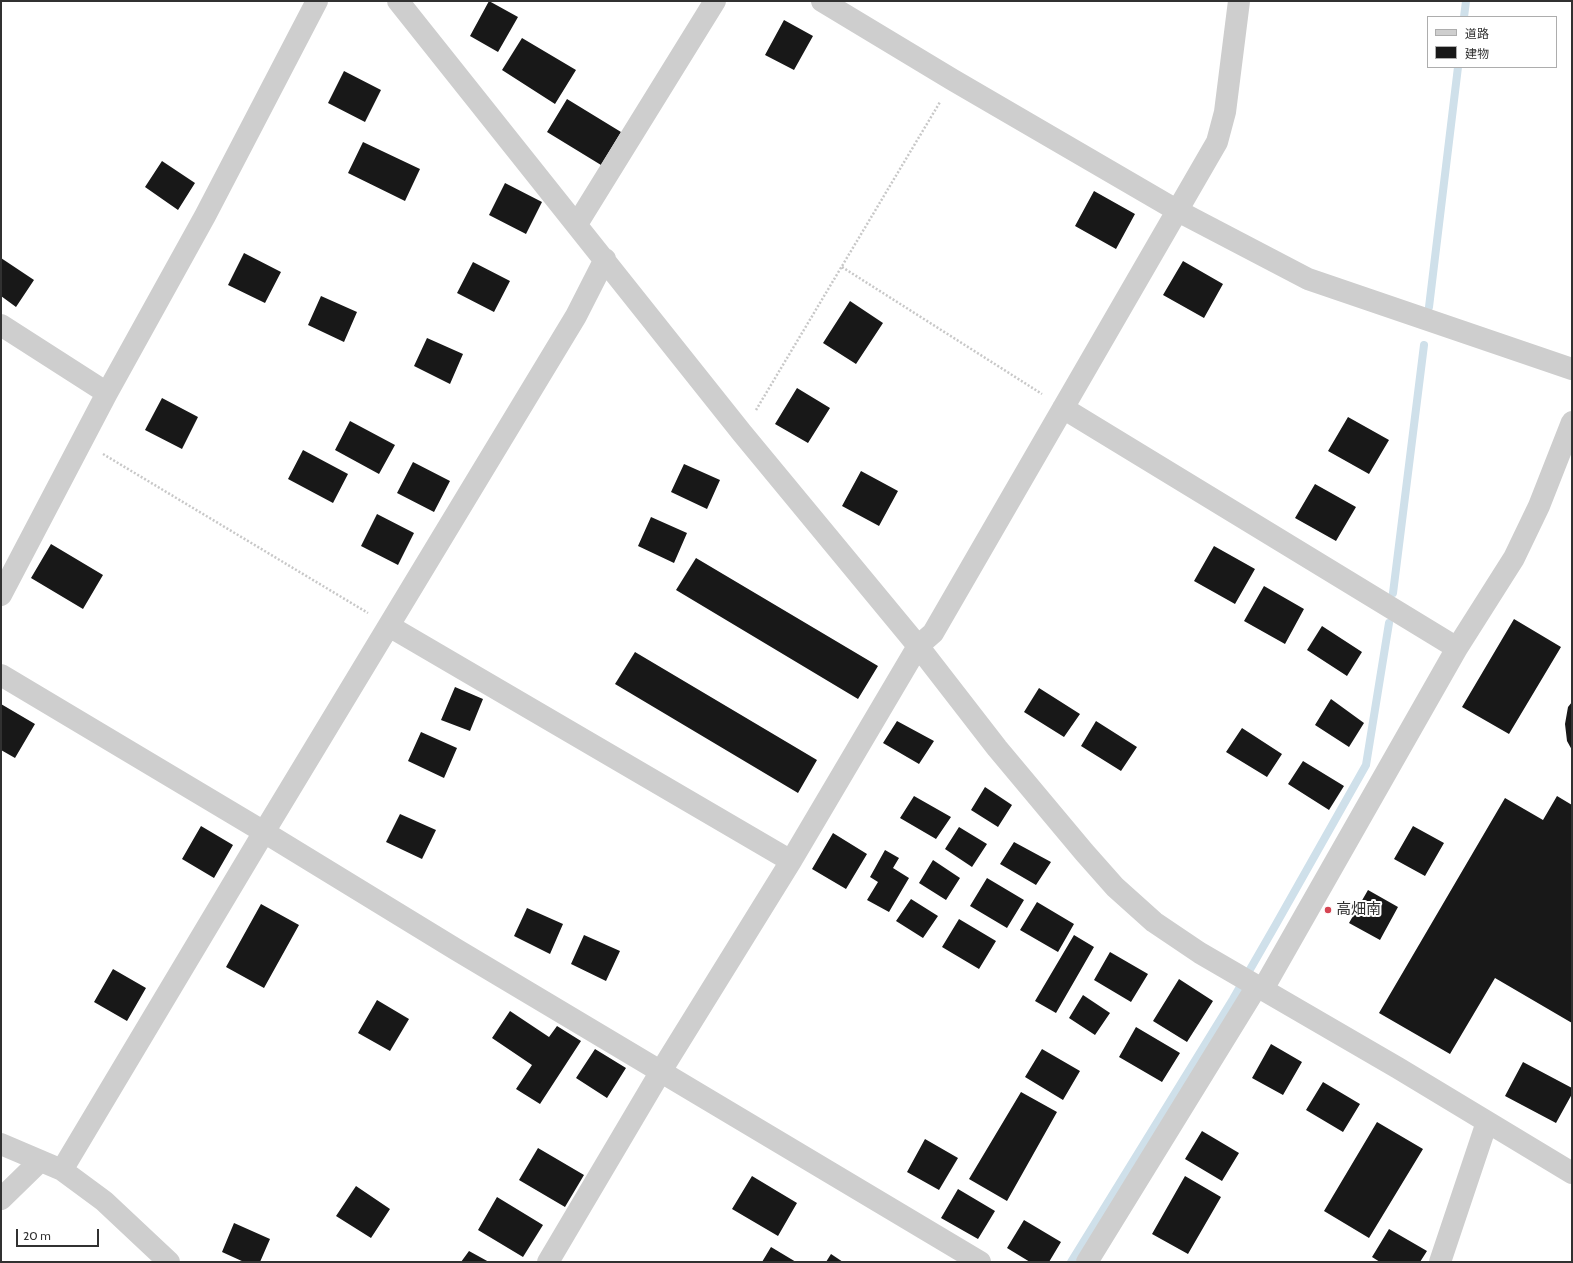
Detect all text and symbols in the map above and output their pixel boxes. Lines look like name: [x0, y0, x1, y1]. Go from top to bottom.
legend: [1427, 16, 1557, 68]
text: 道路: [1465, 26, 1489, 41]
text: 建物: [1465, 46, 1489, 61]
place label: 高畑南: [1336, 901, 1381, 919]
marker: 高畑南: [1323, 905, 1333, 915]
scale bar: [18, 1221, 101, 1247]
text: 20 m: [23, 1228, 51, 1243]

